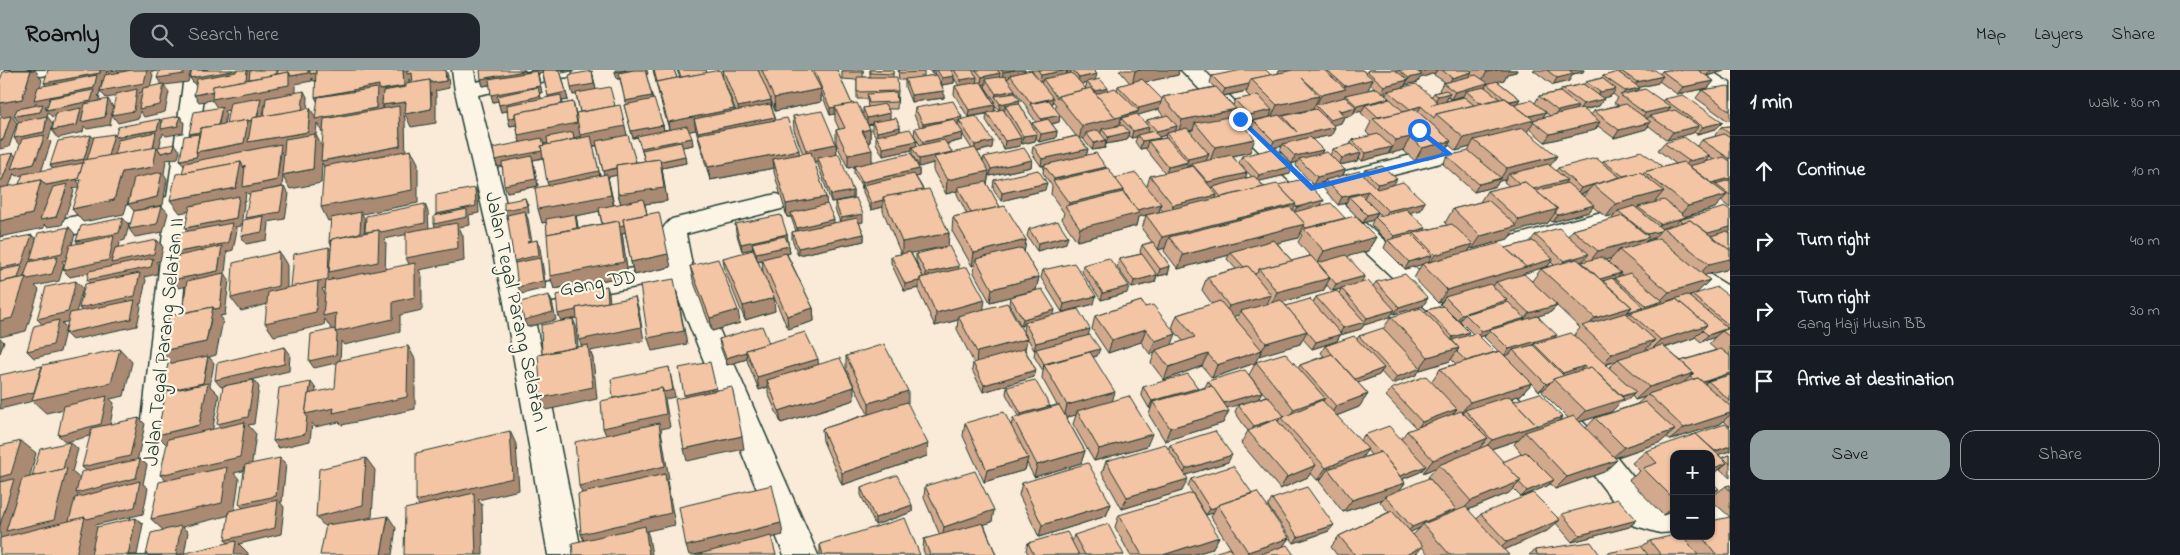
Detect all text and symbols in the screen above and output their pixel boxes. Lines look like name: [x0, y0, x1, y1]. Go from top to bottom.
search box: [130, 13, 480, 58]
text: Roamly: [25, 18, 100, 53]
icon: search: [148, 21, 176, 49]
text: Search here: [188, 22, 279, 49]
text: Map: [1976, 22, 2006, 48]
text: Layers: [2034, 22, 2084, 48]
text: Share: [2112, 22, 2155, 48]
text: 1 min: [1750, 88, 1792, 118]
text: Walk · 80 m: [2089, 91, 2160, 115]
route end: [1229, 108, 1252, 131]
route start: [1408, 119, 1431, 142]
icon: ahead: [1750, 157, 1778, 185]
text: Continue: [1797, 157, 1865, 184]
text: 10 m: [2132, 159, 2160, 183]
street label: Jalan Tegal Parang Selatan I: [474, 189, 556, 435]
street label: Jalan Tegal Parang Selatan II: [137, 216, 195, 468]
icon: right: [1750, 227, 1778, 255]
text: Turn right: [1797, 227, 1870, 254]
text: 40 m: [2130, 229, 2160, 253]
street label: Gang DD: [557, 263, 639, 307]
text: Turn right: [1797, 285, 1870, 312]
icon: right: [1750, 297, 1778, 325]
text: 30 m: [2130, 299, 2160, 323]
text: Gang Haji Husin BB: [1797, 312, 1926, 336]
icon: arrive: [1750, 367, 1778, 395]
text: Arrive at destination: [1797, 367, 1954, 394]
button: Save: [1750, 430, 1950, 480]
button: Share: [1960, 430, 2160, 480]
map controls: [1670, 450, 1715, 540]
button: +: [1670, 450, 1715, 495]
button: −: [1670, 495, 1715, 540]

